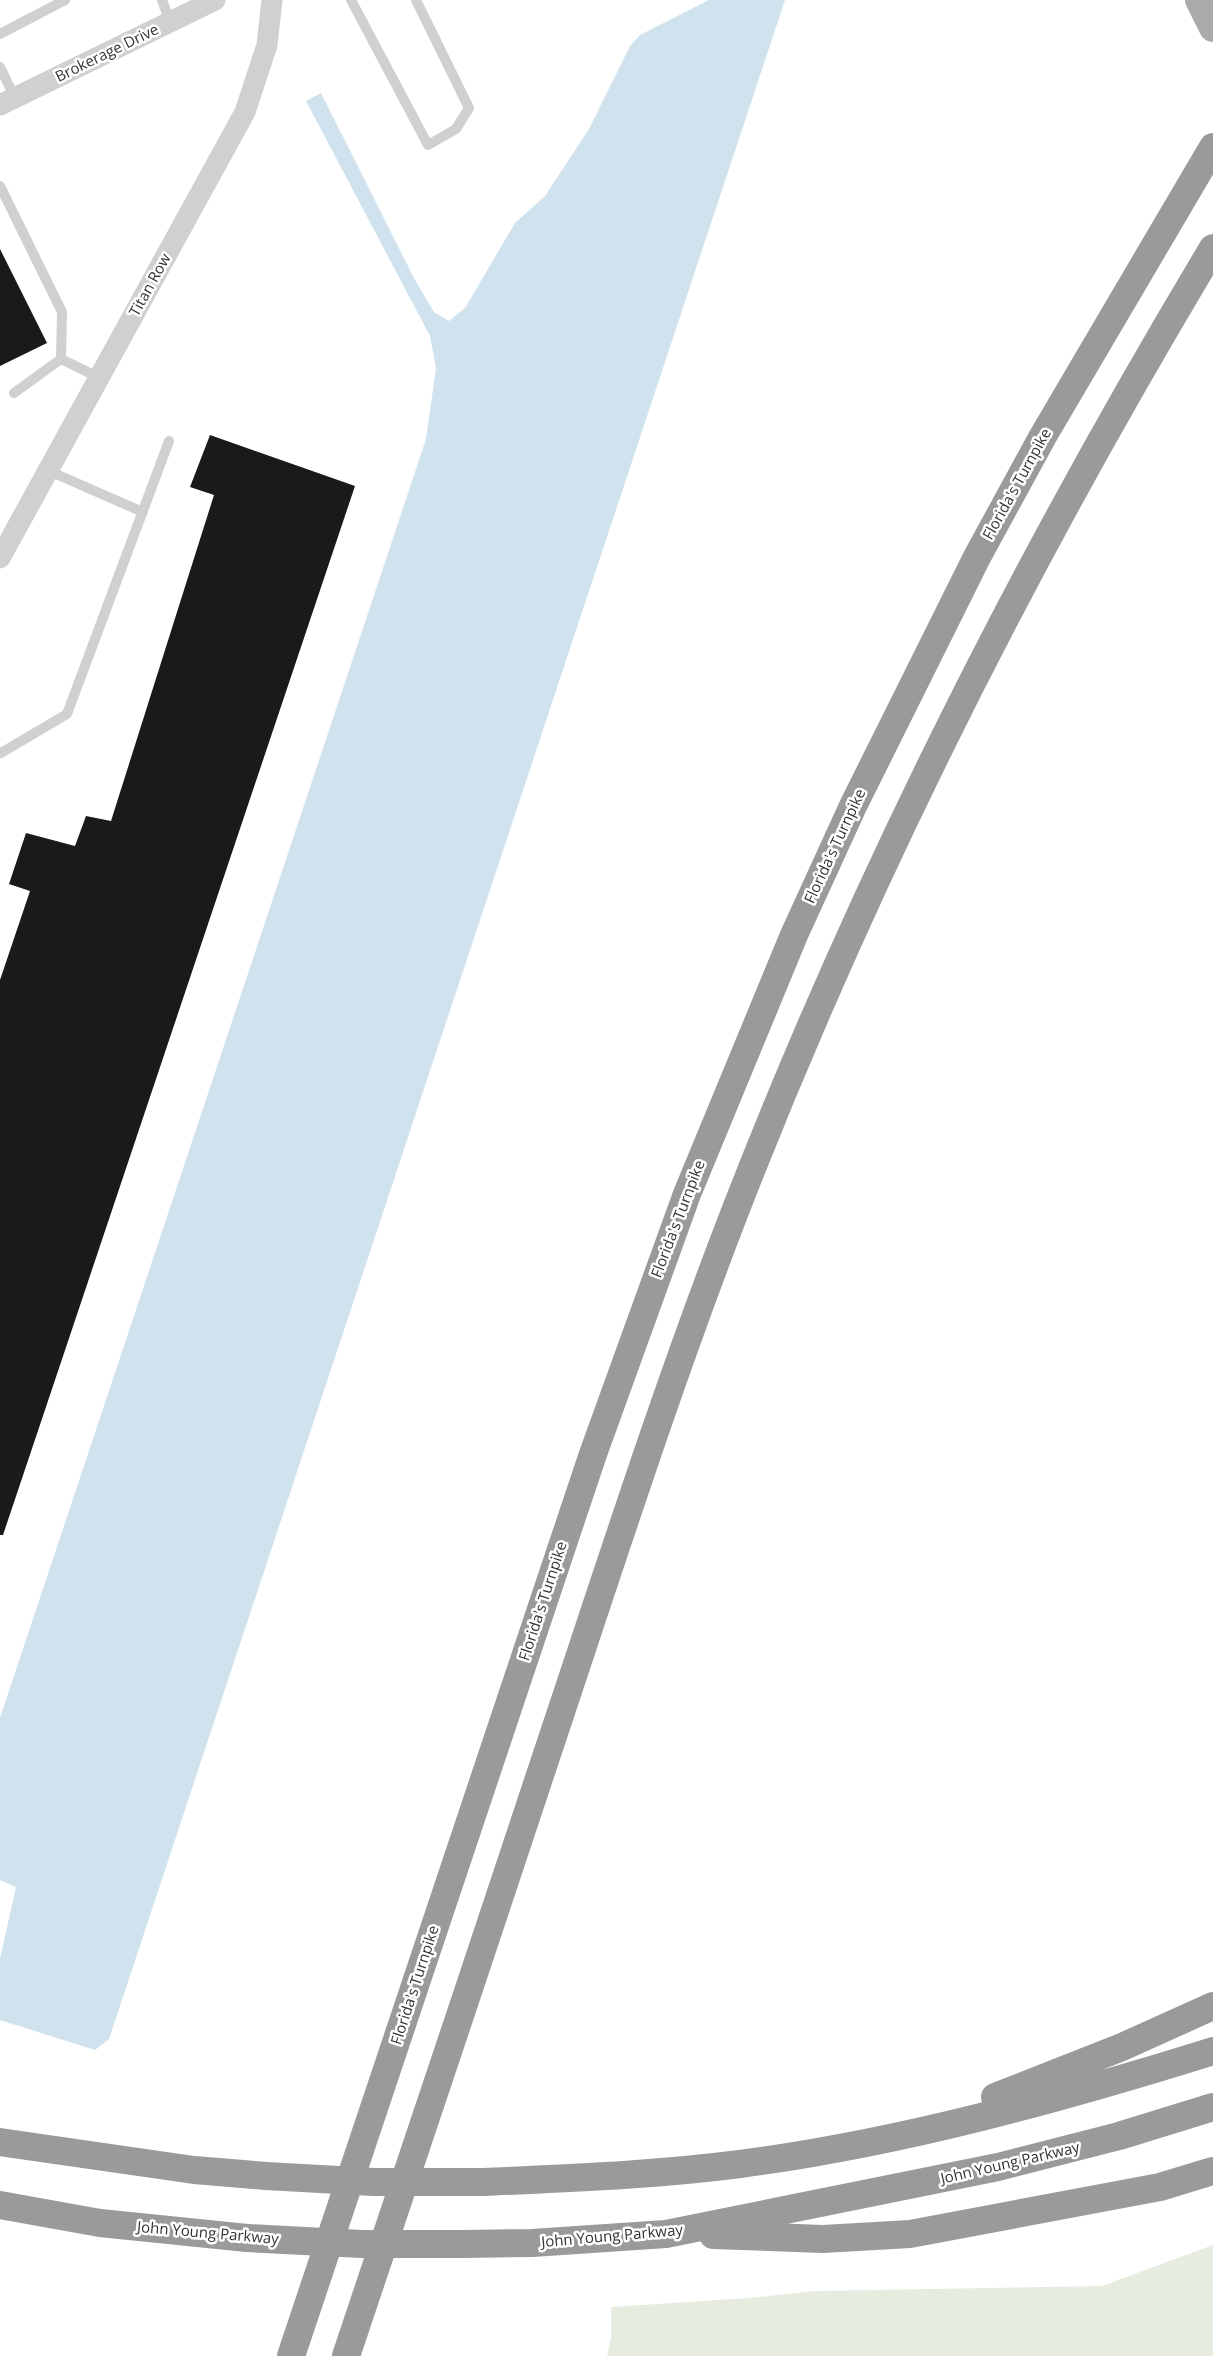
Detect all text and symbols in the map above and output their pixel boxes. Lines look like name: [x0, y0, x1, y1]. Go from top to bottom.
street label: Brokerage Drive: [51, 18, 162, 86]
street label: Titan Row: [124, 249, 175, 319]
street label: Florida's Turnpike: [977, 424, 1055, 543]
street label: Florida's Turnpike: [799, 785, 869, 906]
street label: Florida's Turnpike: [645, 1157, 709, 1280]
street label: Florida's Turnpike: [513, 1538, 571, 1663]
street label: Florida's Turnpike: [385, 1922, 443, 2047]
street label: John Young Parkway: [936, 2136, 1082, 2188]
street label: John Young Parkway: [134, 2216, 280, 2248]
street label: John Young Parkway: [538, 2219, 684, 2251]

